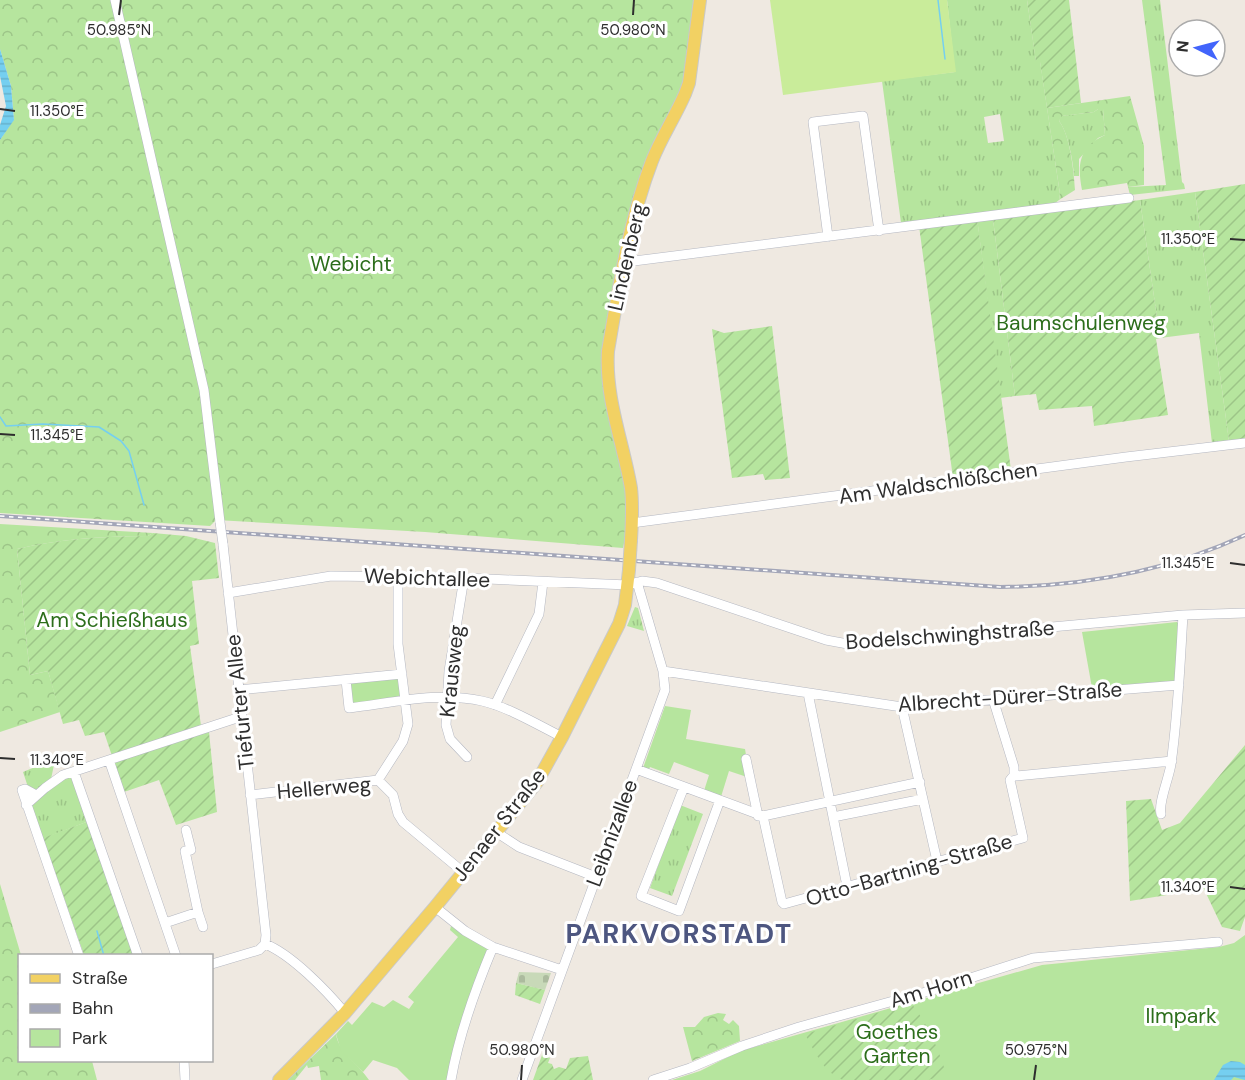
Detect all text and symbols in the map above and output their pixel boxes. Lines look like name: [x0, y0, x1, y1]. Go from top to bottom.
north arrow: [1167, 18, 1227, 78]
text: 50.985°N: [87, 20, 151, 40]
text: 50.980°N: [600, 20, 666, 40]
text: N: [1172, 40, 1194, 53]
text: 11.350°E: [30, 101, 84, 121]
street label: Lindenberg: [601, 200, 653, 314]
text: 11.350°E: [1161, 229, 1215, 249]
park label: Webicht: [310, 250, 392, 278]
park label: Baumschulenweg: [996, 309, 1166, 337]
text: 11.345°E: [30, 425, 84, 445]
street label: Am Waldschlößchen: [837, 455, 1039, 511]
text: 11.345°E: [1161, 553, 1215, 573]
street label: Webichtallee: [363, 562, 491, 594]
park label: Am Schießhaus: [36, 606, 188, 634]
street label: Bodelschwinghstraße: [845, 614, 1056, 656]
street label: Krausweg: [433, 623, 471, 719]
street label: Tiefurter Allee: [219, 633, 261, 771]
street label: Albrecht-Dürer-Straße: [897, 675, 1123, 719]
text: 11.340°E: [30, 750, 84, 770]
street label: Jenaer Straße: [446, 763, 552, 887]
street label: Hellerweg: [276, 770, 373, 806]
street label: Leibnizallee: [580, 775, 644, 890]
street label: Otto-Bartning-Straße: [802, 827, 1016, 913]
text: 11.340°E: [1161, 877, 1215, 897]
district label: PARKVORSTADT: [565, 916, 793, 951]
legend: [18, 954, 213, 1062]
street label: Am Horn: [886, 963, 976, 1015]
text: Straße: [72, 966, 128, 990]
text: Bahn: [72, 996, 113, 1020]
park label: Ilmpark: [1145, 1002, 1217, 1030]
park label: Goethes Garten: [856, 1018, 938, 1070]
text: Park: [72, 1026, 108, 1050]
text: 50.980°N: [489, 1040, 555, 1060]
text: 50.975°N: [1005, 1040, 1067, 1060]

